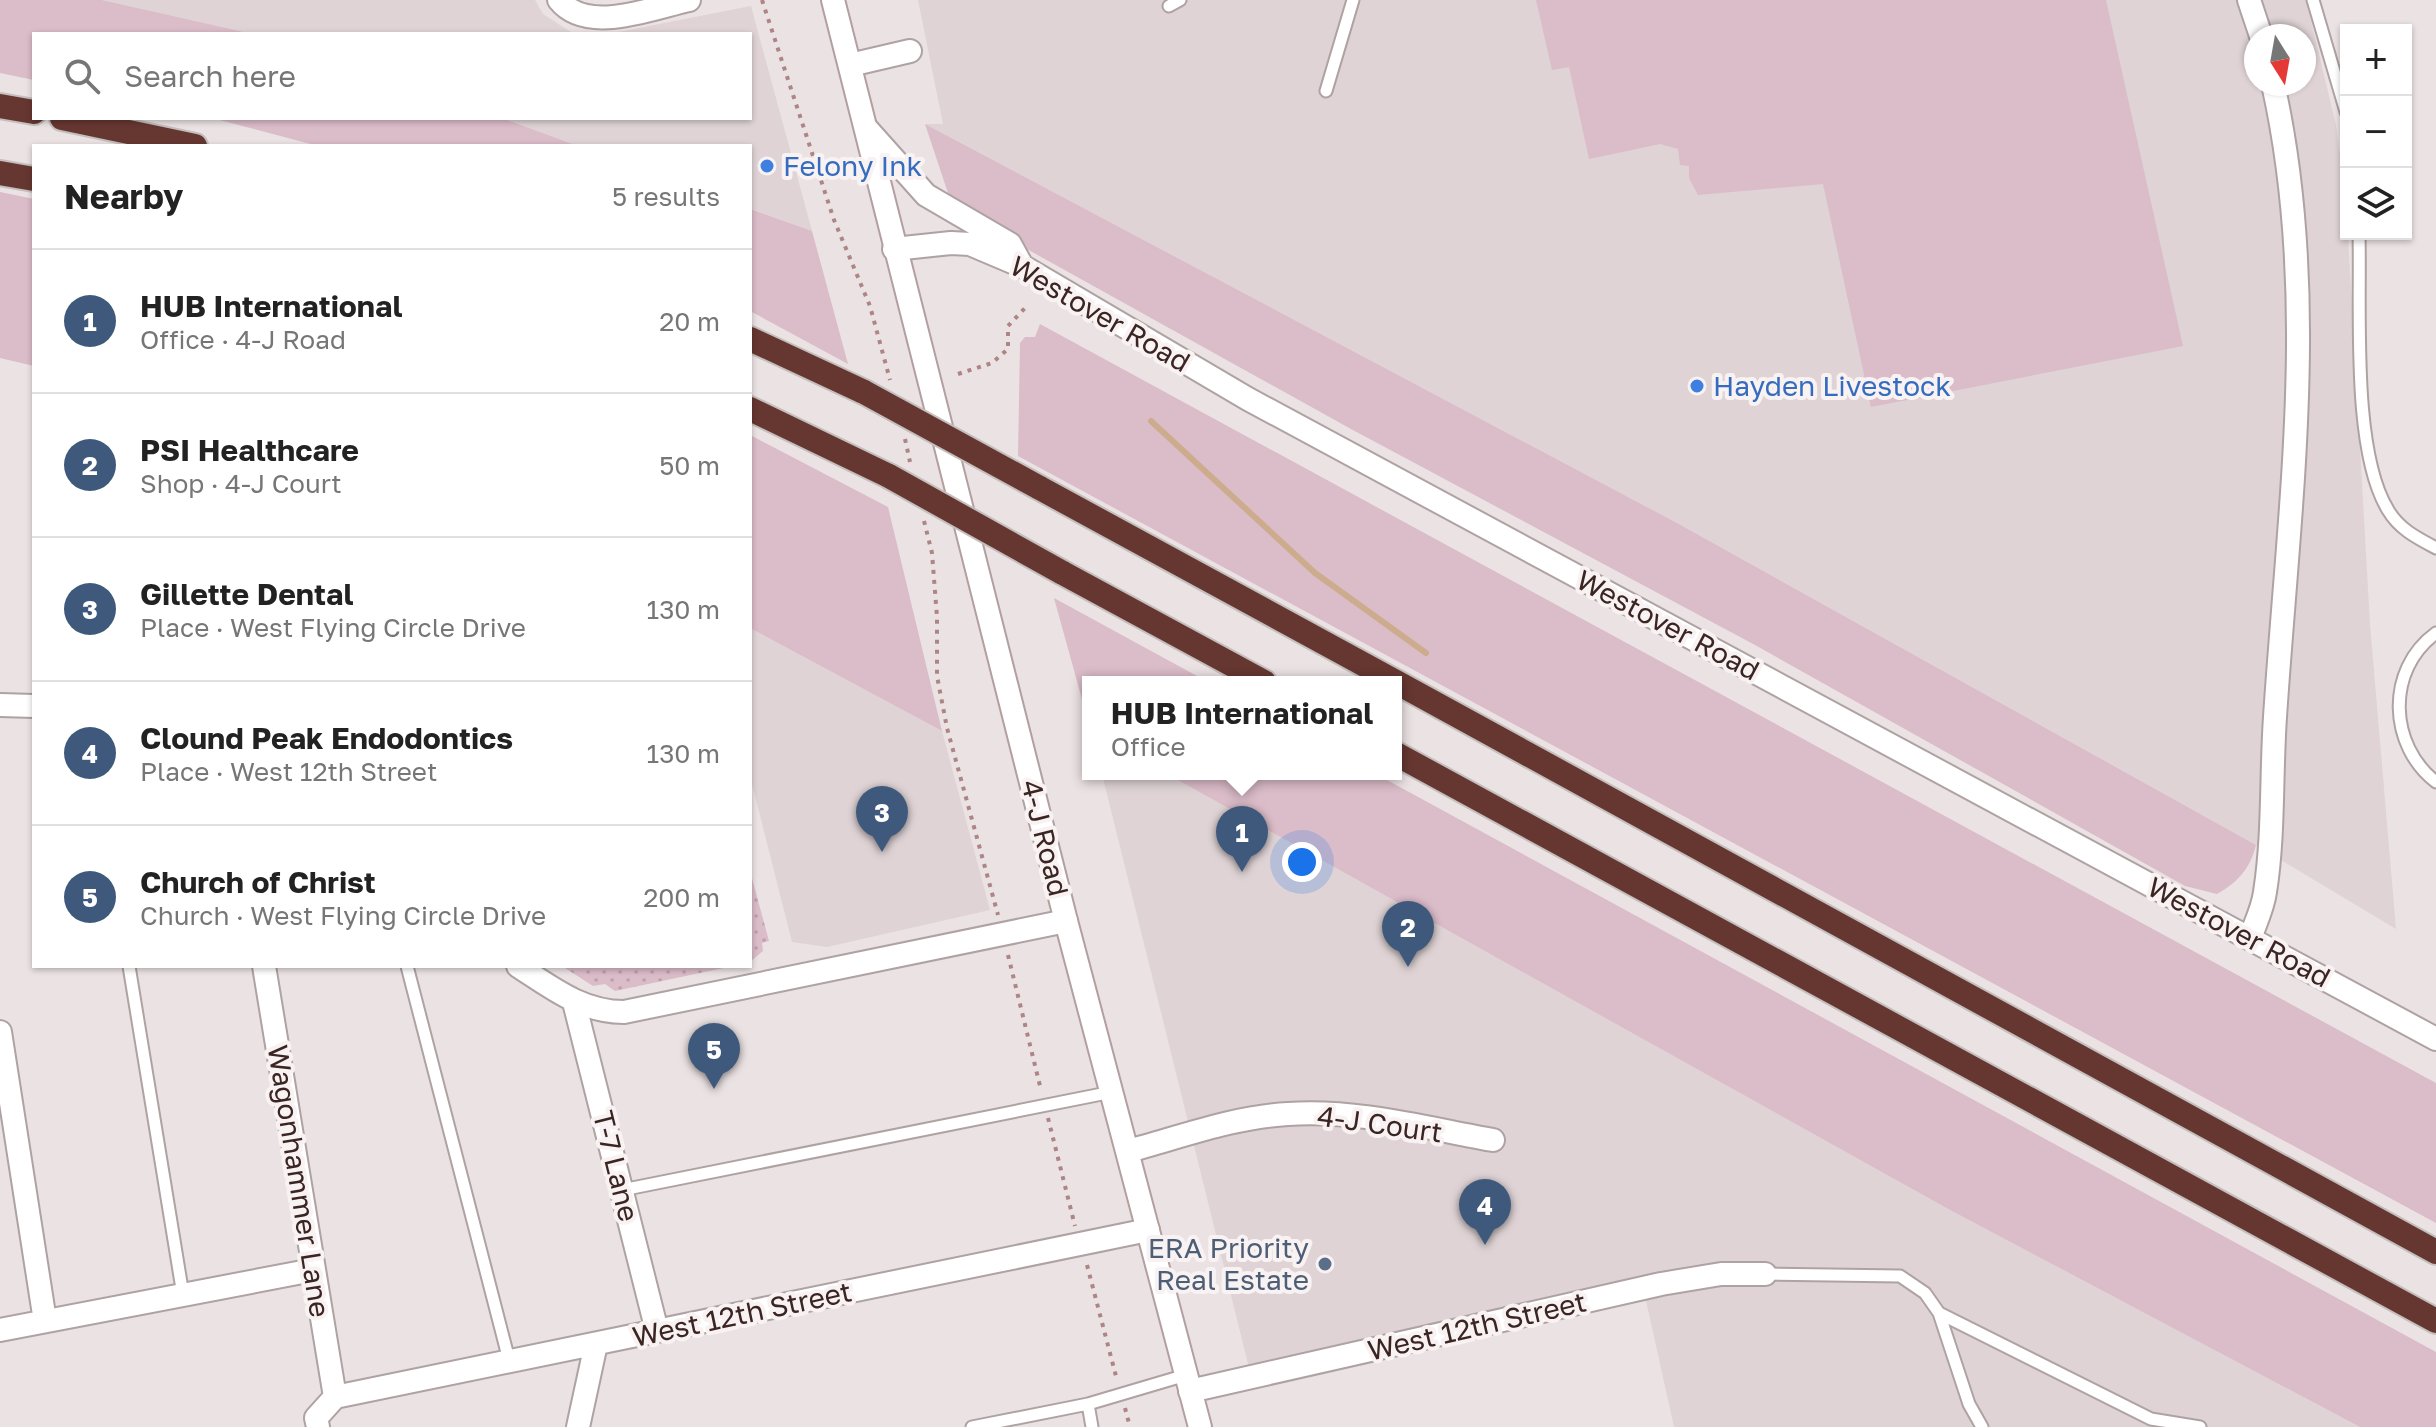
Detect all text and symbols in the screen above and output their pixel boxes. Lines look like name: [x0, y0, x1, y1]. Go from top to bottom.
north arrow: [2244, 24, 2316, 96]
map controls: [2340, 24, 2412, 240]
button: +: [2340, 24, 2412, 96]
search box: [32, 32, 752, 120]
icon: search: [60, 54, 104, 98]
text: Search here: [124, 58, 296, 94]
button: −: [2340, 96, 2412, 168]
place label: Felony Ink: [783, 149, 922, 182]
marker: Felony Ink: [758, 157, 776, 175]
button: layers: [2340, 168, 2412, 240]
text: Nearby: [64, 176, 184, 216]
text: 5 results: [612, 181, 720, 212]
street label: Westover Road: [1004, 249, 1196, 378]
text: HUB International: [140, 288, 402, 324]
text: 1: [83, 306, 97, 337]
text: 20 m: [659, 306, 720, 337]
text: Office · 4-J Road: [140, 324, 346, 355]
place label: Hayden Livestock: [1713, 369, 1951, 402]
marker: Hayden Livestock: [1688, 377, 1706, 395]
text: PSI Healthcare: [140, 432, 359, 468]
text: 2: [82, 450, 98, 481]
text: 50 m: [659, 450, 720, 481]
text: Shop · 4-J Court: [140, 468, 342, 499]
street label: Westover Road: [1571, 563, 1765, 687]
text: Gillette Dental: [140, 576, 353, 612]
text: 3: [82, 594, 98, 625]
text: 130 m: [647, 594, 720, 625]
text: Place · West Flying Circle Drive: [140, 612, 526, 643]
popup: [1082, 676, 1402, 780]
text: HUB International: [1111, 695, 1373, 731]
text: Clound Peak Endodontics: [140, 720, 513, 756]
text: Office: [1111, 731, 1185, 762]
text: 4: [82, 738, 98, 769]
text: 130 m: [647, 738, 720, 769]
text: Place · West 12th Street: [140, 756, 437, 787]
street label: 4-J Road: [1015, 776, 1076, 900]
pin: 3: [856, 786, 908, 852]
pin: 1: [1216, 806, 1268, 872]
your location: [1282, 842, 1322, 882]
text: Church of Christ: [140, 864, 376, 900]
street label: Westover Road: [2142, 870, 2336, 994]
text: 5: [82, 882, 98, 913]
text: 200 m: [643, 882, 720, 913]
text: Church · West Flying Circle Drive: [140, 900, 546, 931]
pin: 2: [1382, 901, 1434, 967]
pin: 5: [688, 1023, 740, 1089]
street label: Wagonhammer Lane: [262, 1042, 337, 1319]
street label: 4-J Court: [1316, 1098, 1445, 1149]
street label: T-7 Lane: [587, 1107, 646, 1225]
pin: 4: [1459, 1179, 1511, 1245]
place label: ERA Priority Real Estate: [1148, 1231, 1309, 1296]
marker: ERA Priority Real Estate: [1316, 1255, 1334, 1273]
street label: West 12th Street: [629, 1274, 854, 1353]
street label: West 12th Street: [1364, 1284, 1589, 1367]

